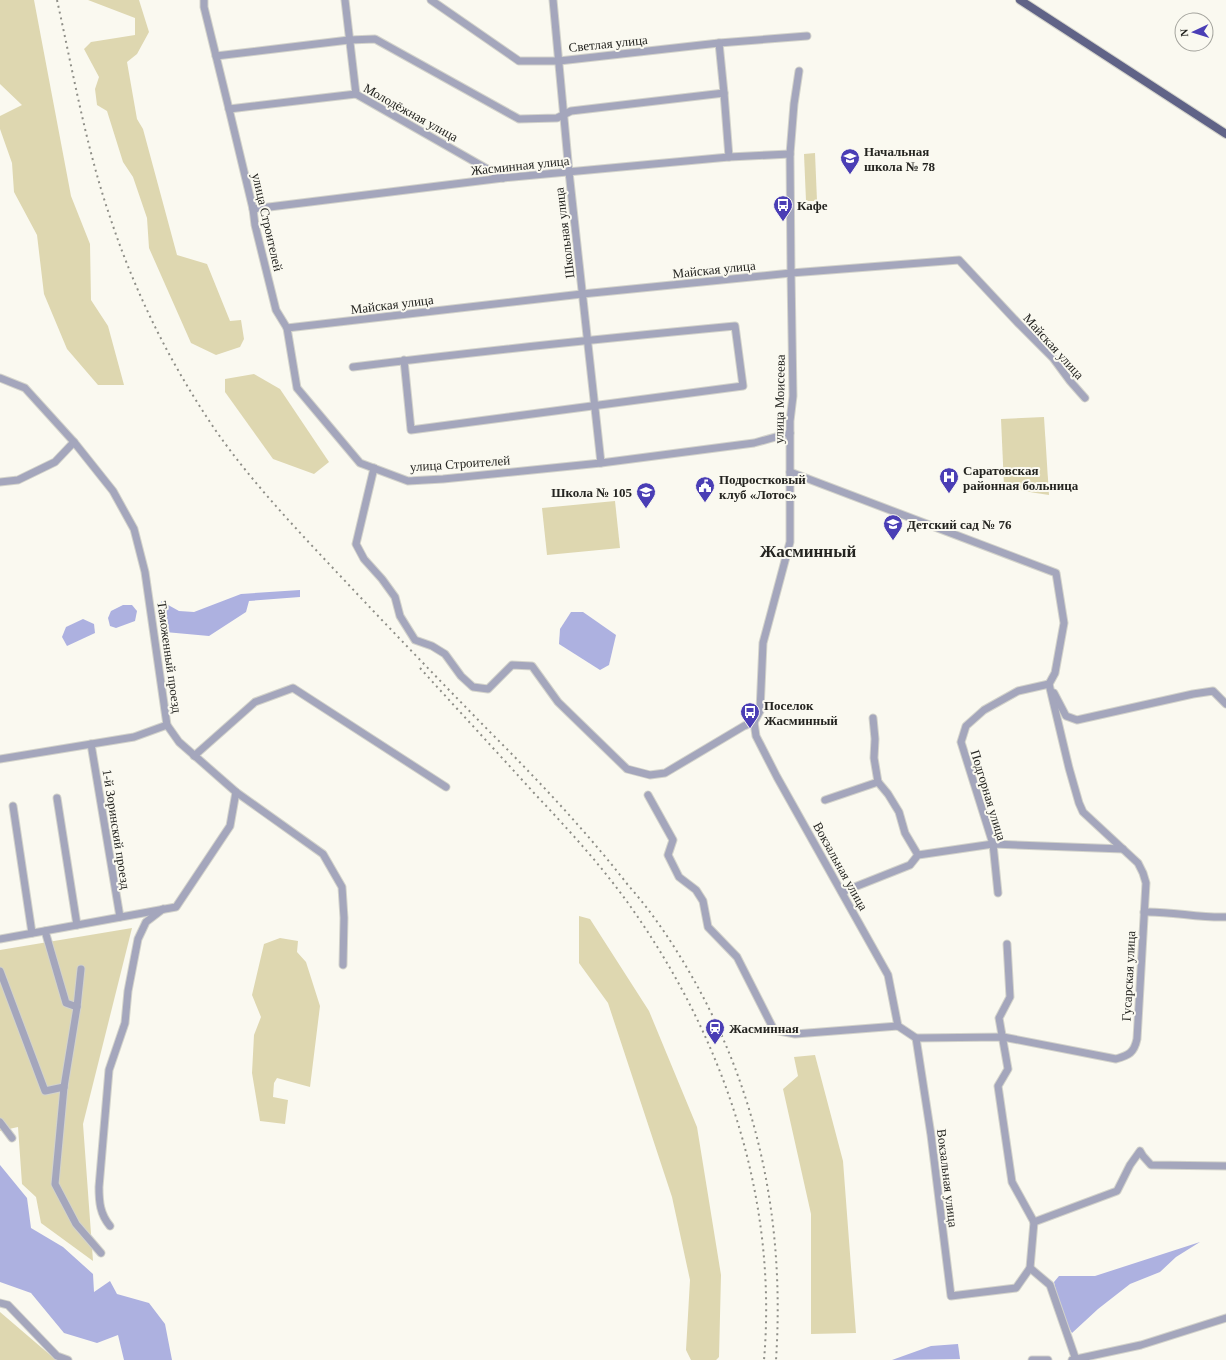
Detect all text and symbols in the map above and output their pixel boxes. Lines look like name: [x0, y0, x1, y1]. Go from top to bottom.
north arrow: [1174, 12, 1214, 52]
text: N: [1178, 28, 1190, 37]
street label: Светлая улица: [568, 32, 649, 55]
street label: Молодёжная улица: [361, 80, 461, 145]
place label: Начальная школа № 78: [864, 144, 935, 174]
school or university icon: Начальная школа № 78: [839, 147, 861, 175]
street label: Жасминная улица: [470, 153, 570, 178]
street label: улица Строителей: [249, 172, 286, 273]
street label: Школьная улица: [551, 186, 578, 279]
bus stop icon: Кафе: [772, 194, 794, 222]
place label: Кафе: [797, 198, 828, 213]
street label: Майская улица: [672, 258, 756, 281]
street label: Майская улица: [350, 292, 435, 317]
street label: Майская улица: [1020, 310, 1087, 382]
street label: улица Моисеева: [771, 354, 788, 444]
street label: улица Строителей: [409, 453, 511, 474]
place label: Саратовская районная больница: [963, 463, 1079, 493]
hospital icon: Саратовская районная больница: [938, 466, 960, 494]
place label: Подростковый клуб «Лотос»: [719, 472, 806, 502]
public building icon: Подростковый клуб «Лотос»: [694, 475, 716, 503]
school or university icon: Школа № 105: [635, 481, 657, 509]
place label: Школа № 105: [551, 485, 632, 500]
school or university icon: Детский сад № 76: [882, 513, 904, 541]
place label: Детский сад № 76: [907, 517, 1012, 532]
district label: Жасминный: [760, 542, 856, 561]
street label: Таможенный проезд: [154, 600, 185, 714]
place label: Поселок Жасминный: [764, 698, 838, 728]
bus stop icon: Поселок Жасминный: [739, 701, 761, 729]
street label: Подгорная улица: [968, 748, 1010, 843]
street label: 1-й Зоринский проезд: [100, 768, 133, 891]
street label: Вокзальная улица: [810, 819, 871, 913]
street label: Гусарская улица: [1119, 930, 1138, 1022]
station icon: Жасминная: [704, 1017, 726, 1045]
place label: Жасминная: [729, 1021, 799, 1036]
street label: Вокзальная улица: [934, 1128, 961, 1228]

